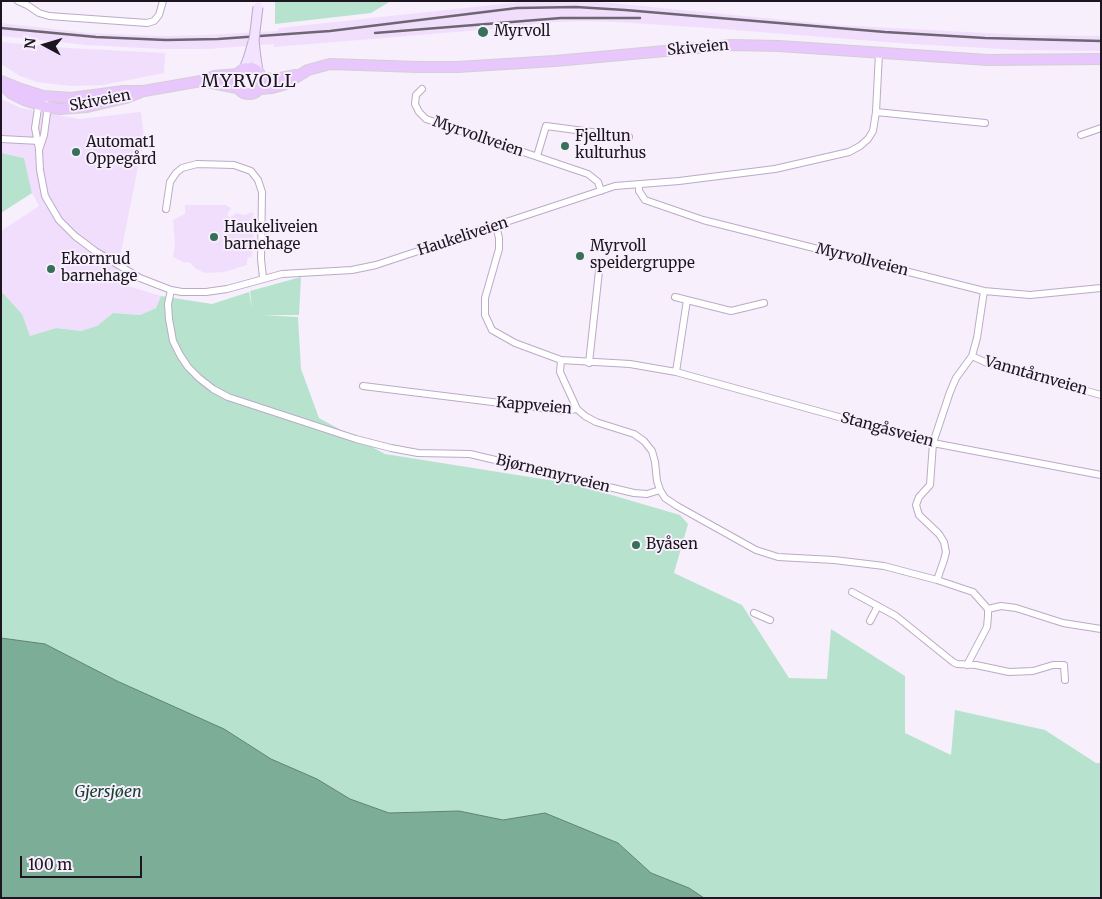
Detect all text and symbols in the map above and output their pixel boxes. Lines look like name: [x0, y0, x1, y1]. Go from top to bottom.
north arrow: [20, 20, 70, 70]
place label: Myrvoll: [494, 23, 550, 41]
marker: Myrvoll: [476, 25, 490, 39]
street label: Skiveien: [666, 36, 730, 60]
text: N: [21, 37, 40, 50]
district label: MYRVOLL: [200, 71, 298, 93]
street label: Skiveien: [68, 86, 132, 116]
street label: Myrvollveien: [430, 113, 526, 161]
place label: Fjelltun kulturhus: [575, 128, 646, 163]
place label: Automat1 Oppegård: [86, 134, 156, 169]
marker: Fjelltun kulturhus: [559, 140, 571, 152]
marker: Automat1 Oppegård: [70, 146, 82, 158]
street label: Haukeliveien: [416, 214, 510, 260]
place label: Haukeliveien barnehage: [224, 219, 318, 254]
marker: Haukeliveien barnehage: [208, 231, 220, 243]
place label: Myrvoll speidergruppe: [590, 238, 695, 273]
street label: Myrvollveien: [814, 240, 910, 280]
marker: Myrvoll speidergruppe: [574, 250, 586, 262]
place label: Ekornrud barnehage: [61, 251, 137, 286]
marker: Ekornrud barnehage: [45, 263, 57, 275]
street label: Vanntårnveien: [983, 353, 1089, 399]
street label: Kappveien: [495, 394, 573, 418]
street label: Stangåsveien: [838, 409, 936, 451]
street label: Bjørnemyrveien: [494, 451, 612, 497]
place label: Byåsen: [646, 536, 698, 554]
marker: Byåsen: [630, 539, 642, 551]
water label: Gjersjøen: [74, 782, 142, 802]
scale bar: [22, 846, 145, 878]
text: 100 m: [28, 855, 72, 874]

